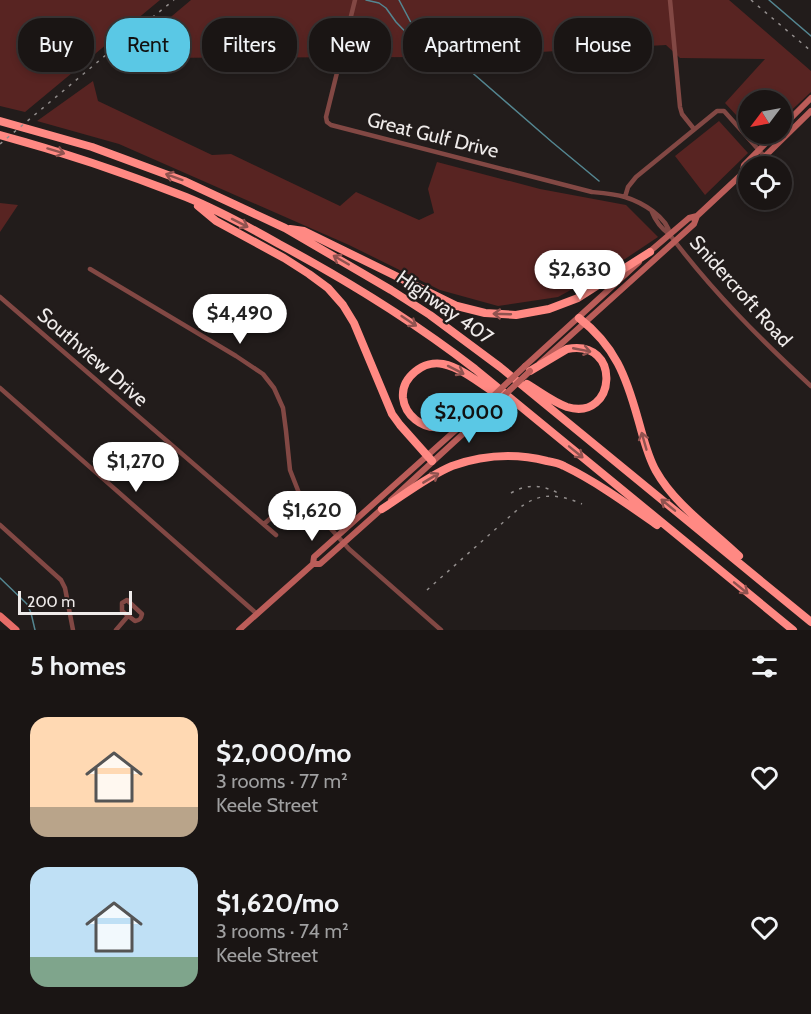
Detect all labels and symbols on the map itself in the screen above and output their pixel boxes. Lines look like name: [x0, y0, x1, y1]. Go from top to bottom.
north arrow: [738, 90, 792, 144]
street label: Great Gulf Drive: [365, 107, 501, 163]
one-way arrow: [46, 147, 65, 158]
one-way arrow: [166, 171, 184, 182]
one-way arrow: [231, 218, 249, 229]
street label: Snidercroft Road: [685, 230, 797, 352]
pin: $2,630: [531, 250, 629, 301]
one-way arrow: [333, 253, 350, 265]
street label: Highway 407: [392, 265, 498, 349]
pin: $4,490: [191, 294, 289, 345]
street label: Southview Drive: [33, 302, 153, 412]
one-way arrow: [493, 309, 513, 320]
one-way arrow: [400, 315, 417, 327]
one-way arrow: [572, 345, 591, 356]
one-way arrow: [447, 364, 465, 376]
pin: $2,000: [420, 393, 518, 444]
one-way arrow: [638, 432, 649, 451]
pin: $1,270: [87, 442, 185, 493]
one-way arrow: [567, 445, 583, 458]
one-way arrow: [422, 471, 439, 483]
pin: $1,620: [263, 491, 361, 542]
one-way arrow: [660, 498, 676, 511]
one-way arrow: [733, 581, 748, 595]
scale bar: [18, 588, 132, 616]

